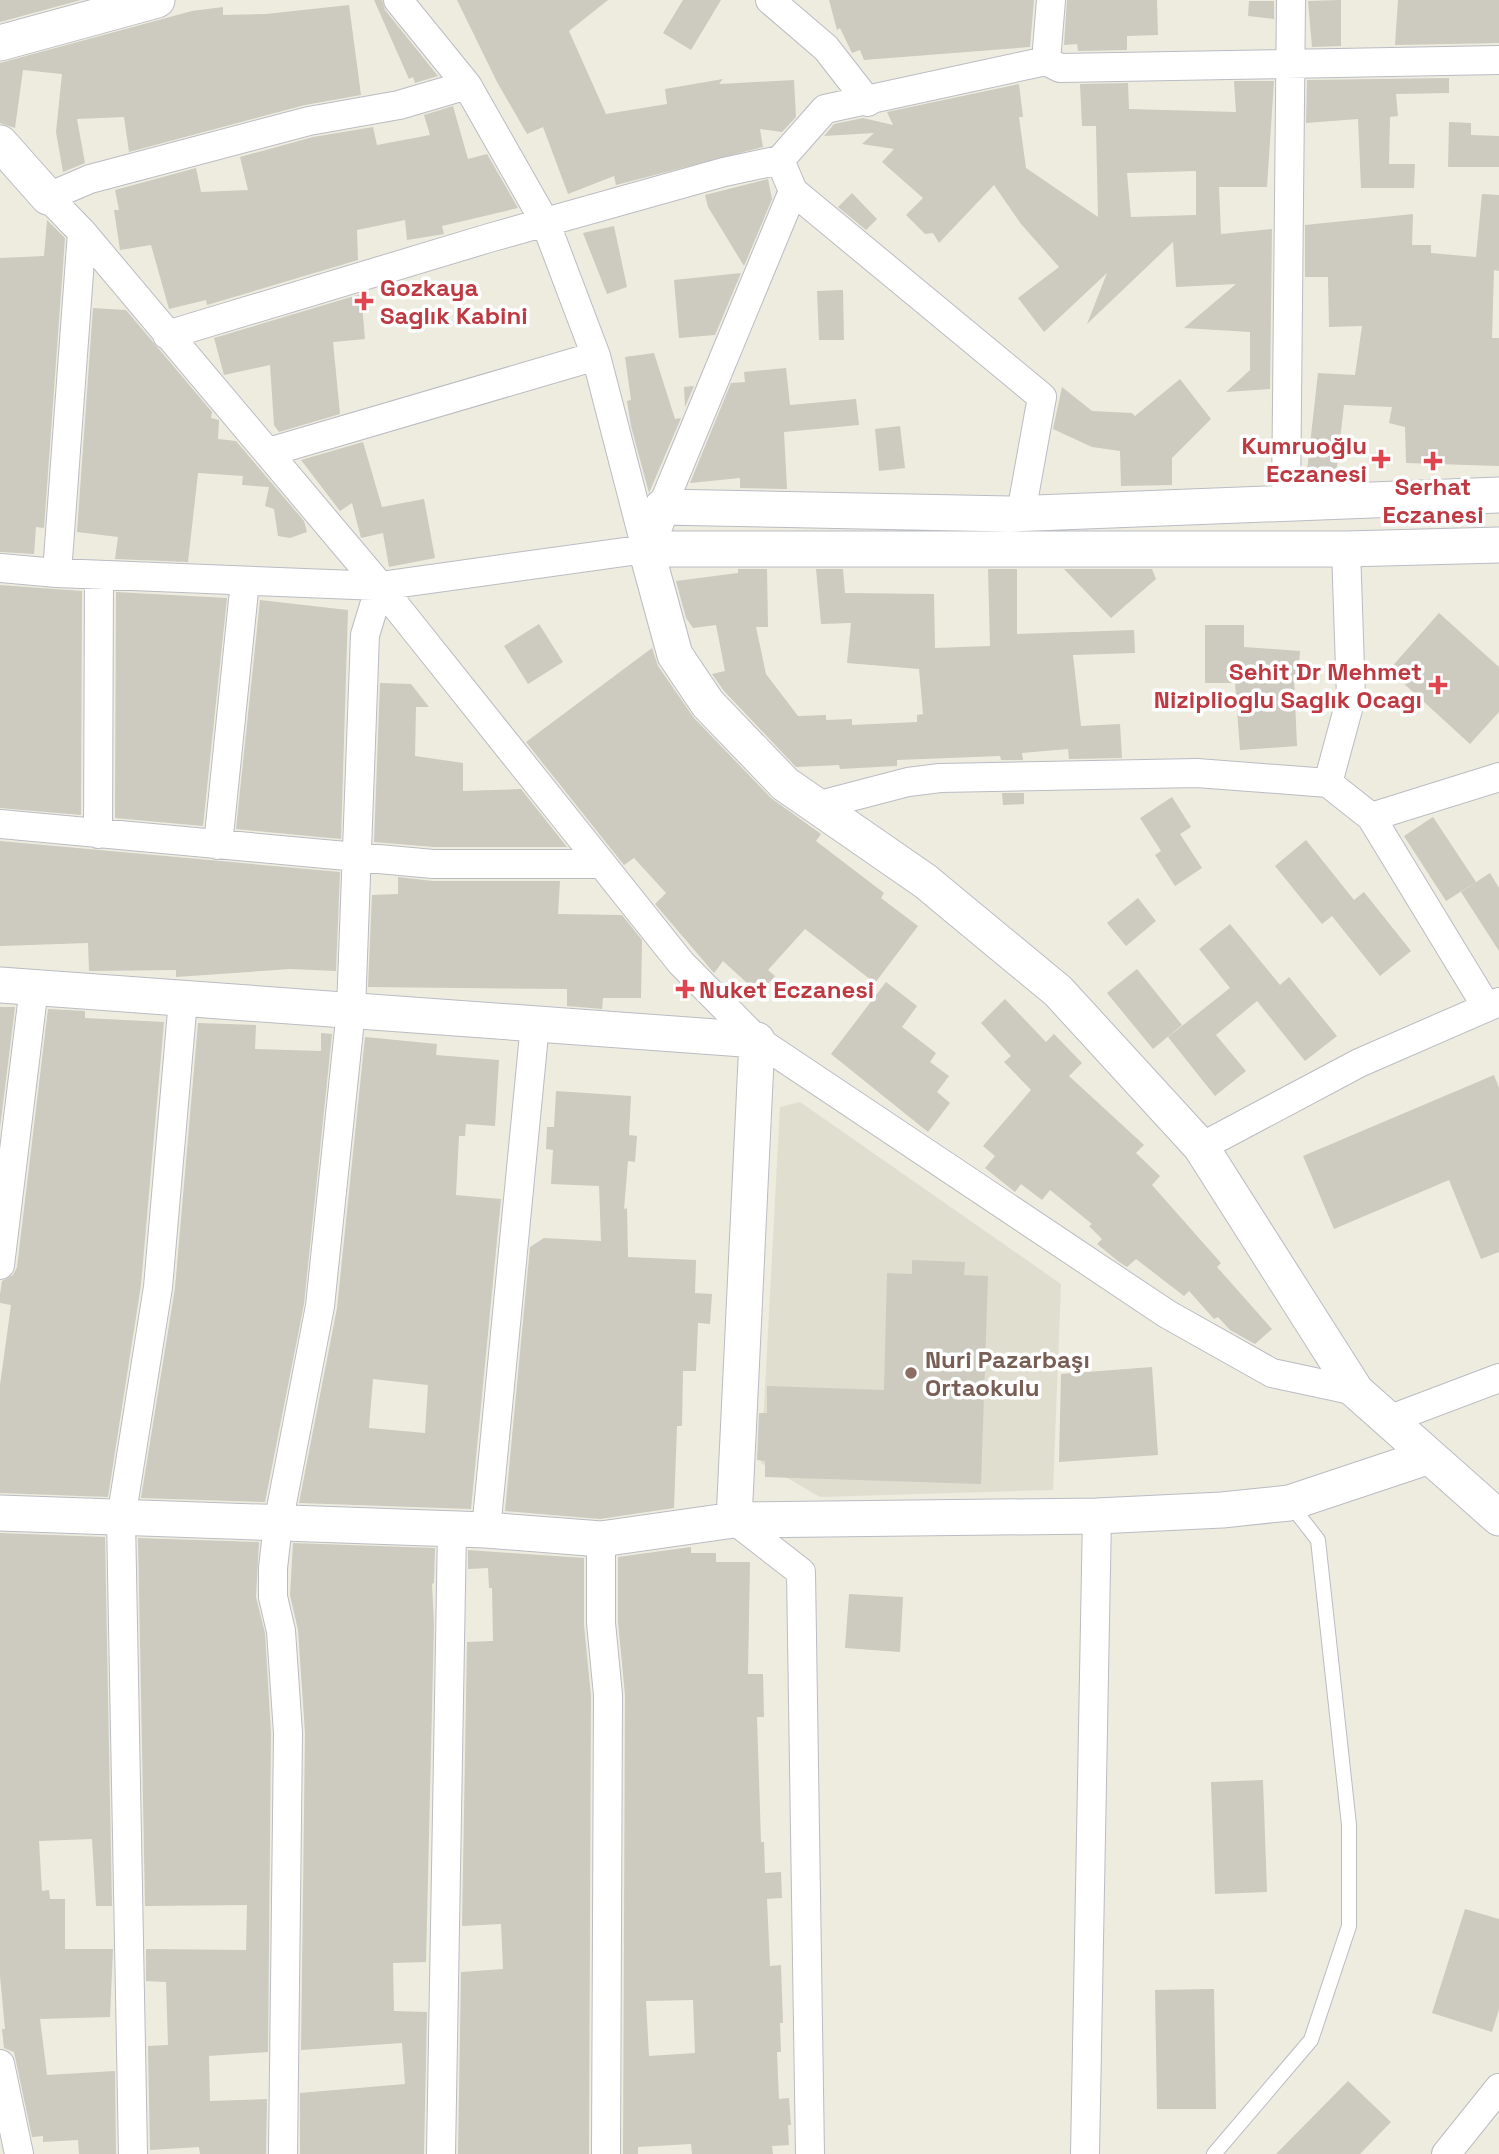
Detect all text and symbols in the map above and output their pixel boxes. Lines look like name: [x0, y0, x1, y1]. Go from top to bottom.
place label: Gozkaya Saglık Kabini: [380, 272, 528, 331]
marker: Gozkaya Saglık Kabini: [354, 291, 374, 311]
place label: Kumruoğlu Eczanesi: [1242, 430, 1367, 489]
marker: Kumruoğlu Eczanesi: [1373, 451, 1389, 467]
marker: Serhat Eczanesi: [1425, 453, 1441, 469]
place label: Serhat Eczanesi: [1382, 471, 1484, 530]
place label: Sehit Dr Mehmet Niziplioglu Saglık Ocagı: [1154, 656, 1422, 715]
marker: Sehit Dr Mehmet Niziplioglu Saglık Ocagı: [1428, 675, 1448, 695]
place label: Nuket Eczanesi: [699, 974, 874, 1005]
marker: Nuket Eczanesi: [677, 981, 693, 997]
place label: Nuri Pazarbaşı Ortaokulu: [925, 1344, 1090, 1403]
marker: Nuri Pazarbaşı Ortaokulu: [903, 1365, 919, 1381]

